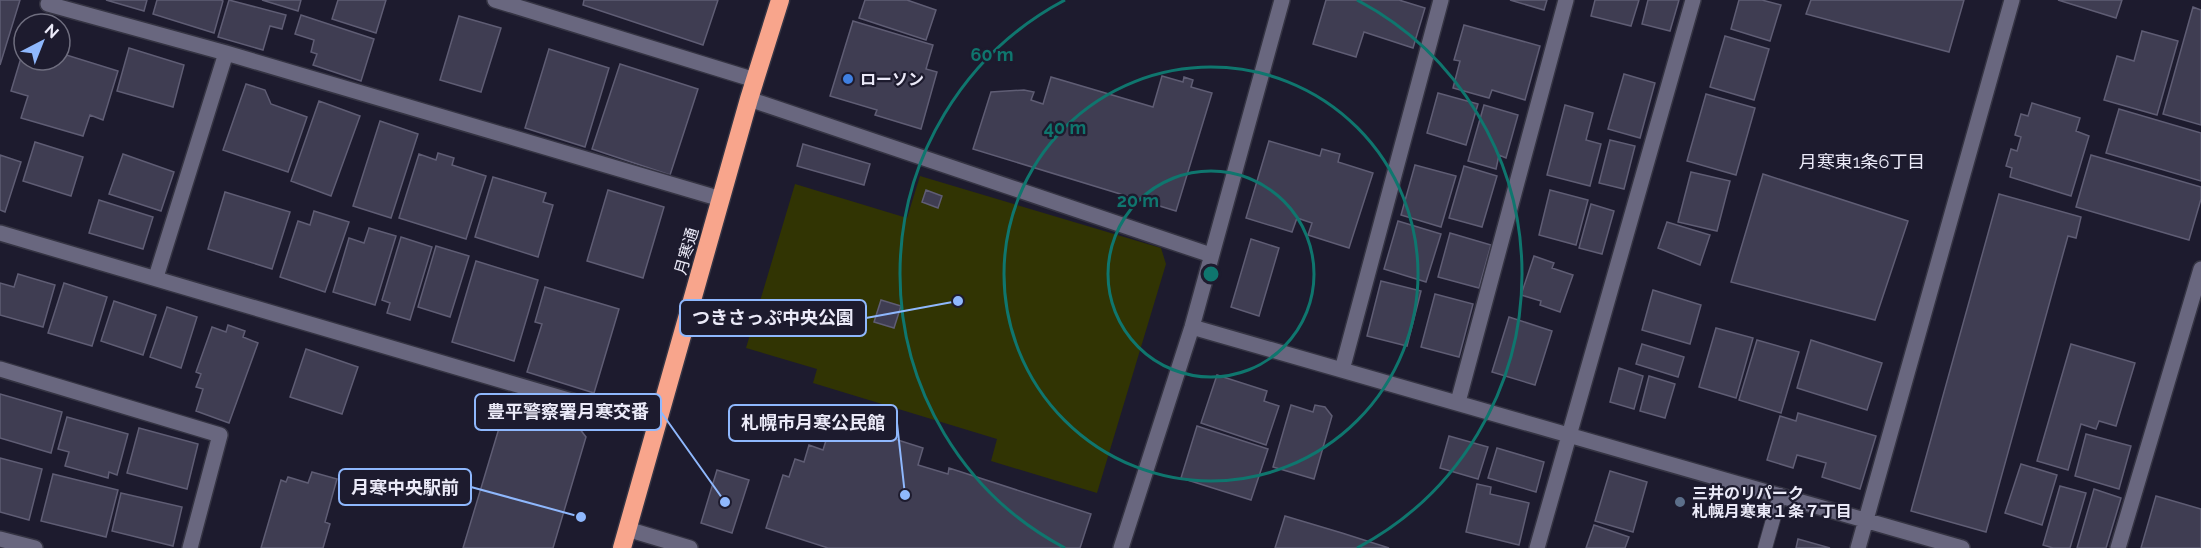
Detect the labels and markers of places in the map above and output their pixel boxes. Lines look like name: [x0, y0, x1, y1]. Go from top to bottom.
place label: ローソン: [860, 70, 924, 89]
marker: ローソン: [841, 72, 855, 86]
centre of rings: [1201, 264, 1221, 284]
callout: つきさっぷ中央公園: [680, 300, 866, 336]
callout: 豊平警察署月寒交番: [475, 394, 661, 430]
callout: 札幌市月寒公民館: [729, 405, 897, 441]
callout: 月寒中央駅前: [339, 469, 471, 505]
place label: 三井のリパーク 札幌月寒東１条７丁目: [1692, 484, 1852, 521]
marker: 三井のリパーク 札幌月寒東１条７丁目: [1673, 495, 1687, 509]

